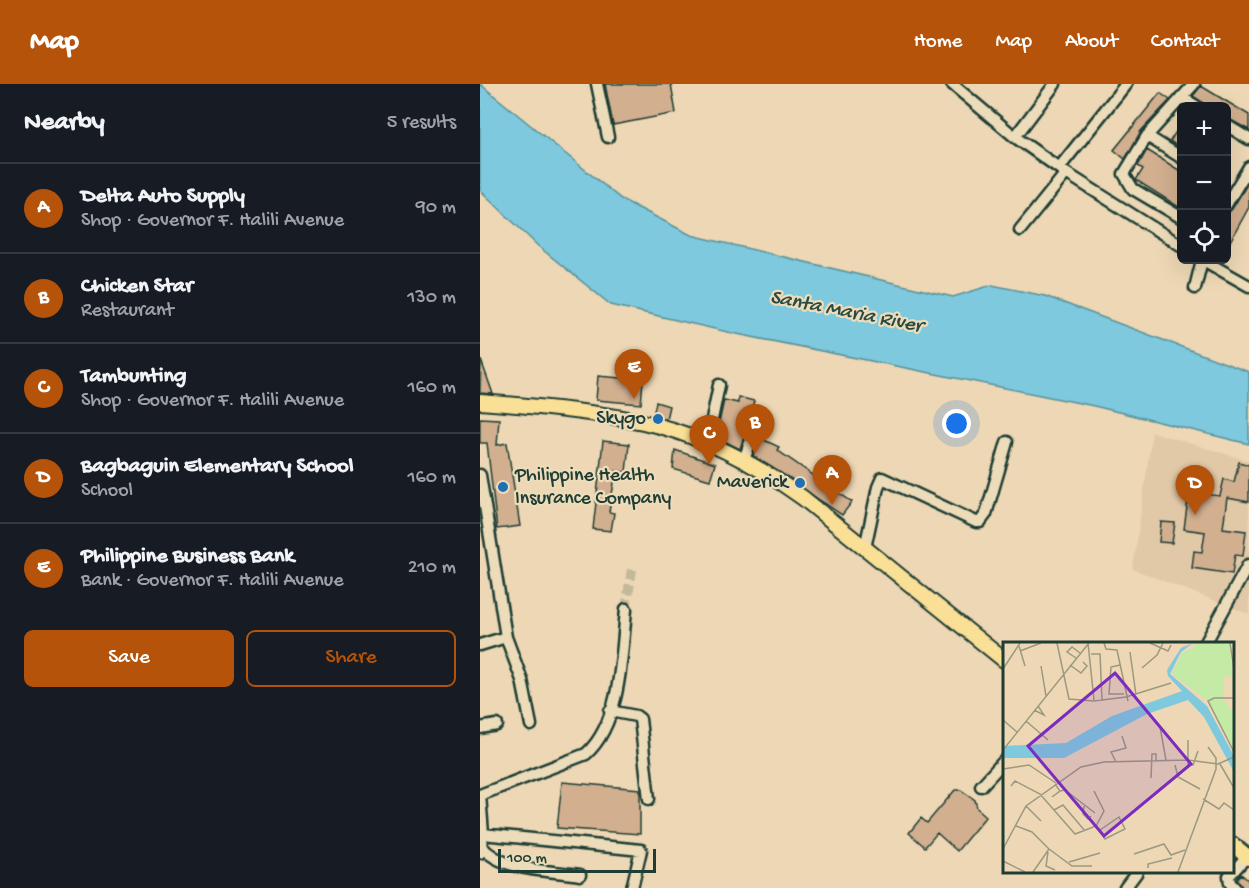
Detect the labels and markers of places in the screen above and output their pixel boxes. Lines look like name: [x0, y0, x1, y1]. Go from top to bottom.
pin: E: [614, 350, 654, 399]
pin: B: [736, 404, 774, 454]
place label: Skygo: [596, 408, 646, 431]
marker: Skygo: [651, 412, 665, 426]
pin: C: [690, 416, 728, 465]
pin: A: [812, 456, 852, 505]
place label: Philippine Health Insurance Company: [514, 465, 671, 511]
pin: D: [1176, 466, 1214, 515]
place label: Maverick: [717, 472, 790, 495]
marker: Maverick: [793, 476, 807, 490]
marker: Philippine Health Insurance Company: [496, 480, 510, 494]

